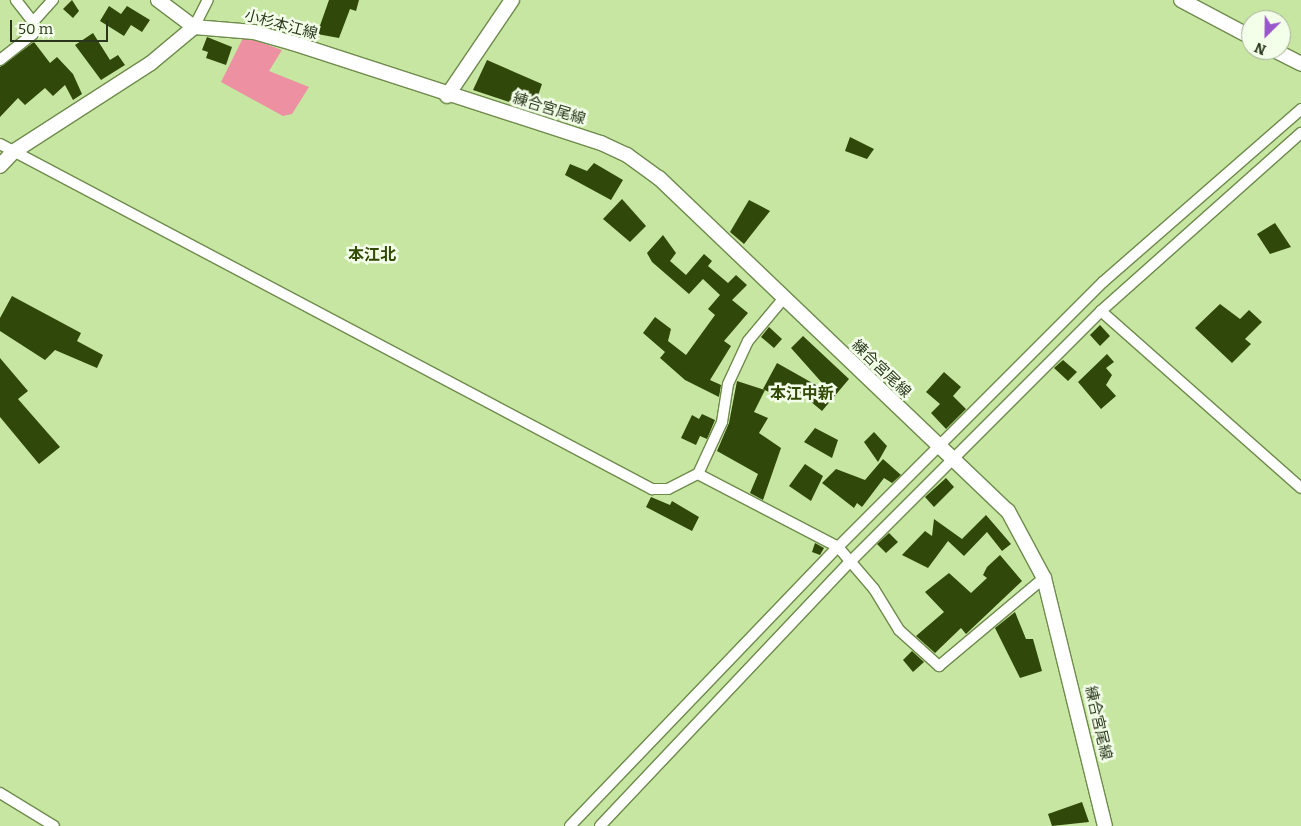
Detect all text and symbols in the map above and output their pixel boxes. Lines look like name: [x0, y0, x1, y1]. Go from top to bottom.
street label: 小杉本江線: [242, 7, 320, 43]
scale bar: [12, 10, 110, 42]
north arrow: [1241, 10, 1291, 60]
text: 50 m: [18, 20, 53, 38]
text: N: [1252, 38, 1269, 58]
street label: 練合宮尾線: [511, 89, 587, 129]
district label: 本江北: [348, 245, 396, 265]
street label: 練合宮尾線: [848, 336, 914, 402]
district label: 本江中新: [770, 384, 834, 404]
street label: 練合宮尾線: [1081, 684, 1115, 762]

